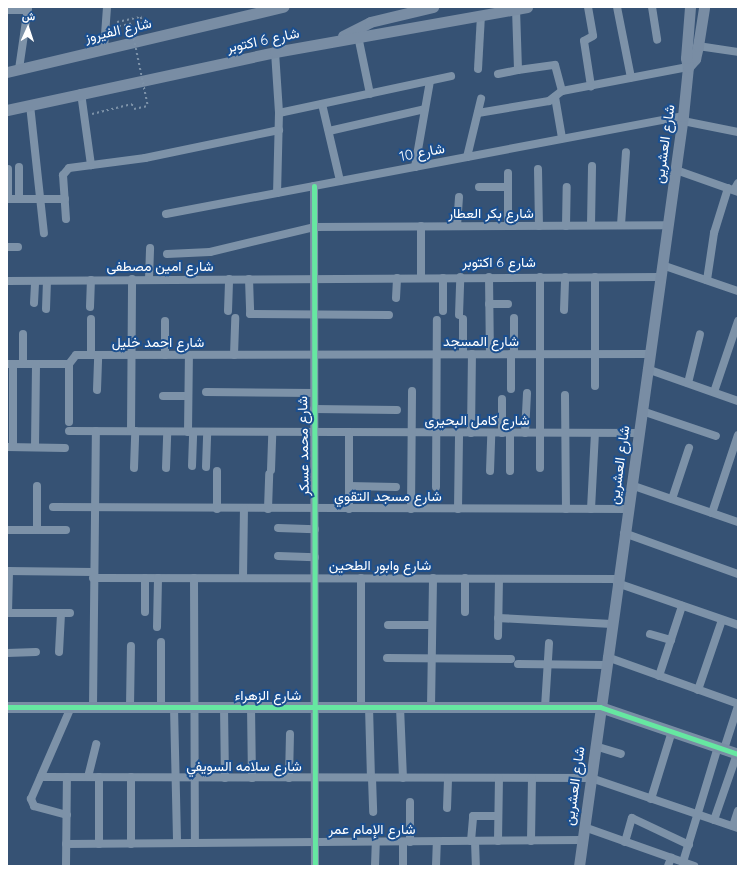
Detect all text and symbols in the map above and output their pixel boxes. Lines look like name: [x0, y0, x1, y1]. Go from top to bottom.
north arrow: [8, 8, 48, 48]
text: ش: [22, 9, 36, 23]
street label: شارع الفيروز: [83, 14, 153, 46]
street label: شارع 6 اكتوبر: [225, 24, 301, 56]
street label: شارع العشرين: [650, 104, 678, 184]
street label: شارع 10: [398, 139, 446, 165]
street label: شارع بكر العطار: [448, 205, 534, 221]
street label: شارع 6 اكتوبر: [462, 254, 536, 270]
street label: شارع امين مصطفى: [106, 258, 214, 274]
street label: شارع المسجد: [443, 333, 519, 349]
street label: شارع احمد خليل: [112, 334, 204, 350]
street label: شارع محمد عسكر: [294, 396, 312, 496]
street label: شارع كامل البحيرى: [424, 412, 530, 428]
street label: شارع العشرين: [605, 425, 633, 505]
street label: شارع مسجد التقوي: [334, 488, 442, 504]
street label: شارع وابور الطحين: [329, 557, 431, 573]
street label: شارع الزهراء: [235, 687, 301, 703]
street label: شارع العشرين: [560, 746, 588, 826]
street label: شارع سلامه السويفي: [186, 758, 302, 774]
street label: شارع الإمام عمر: [328, 821, 416, 837]

